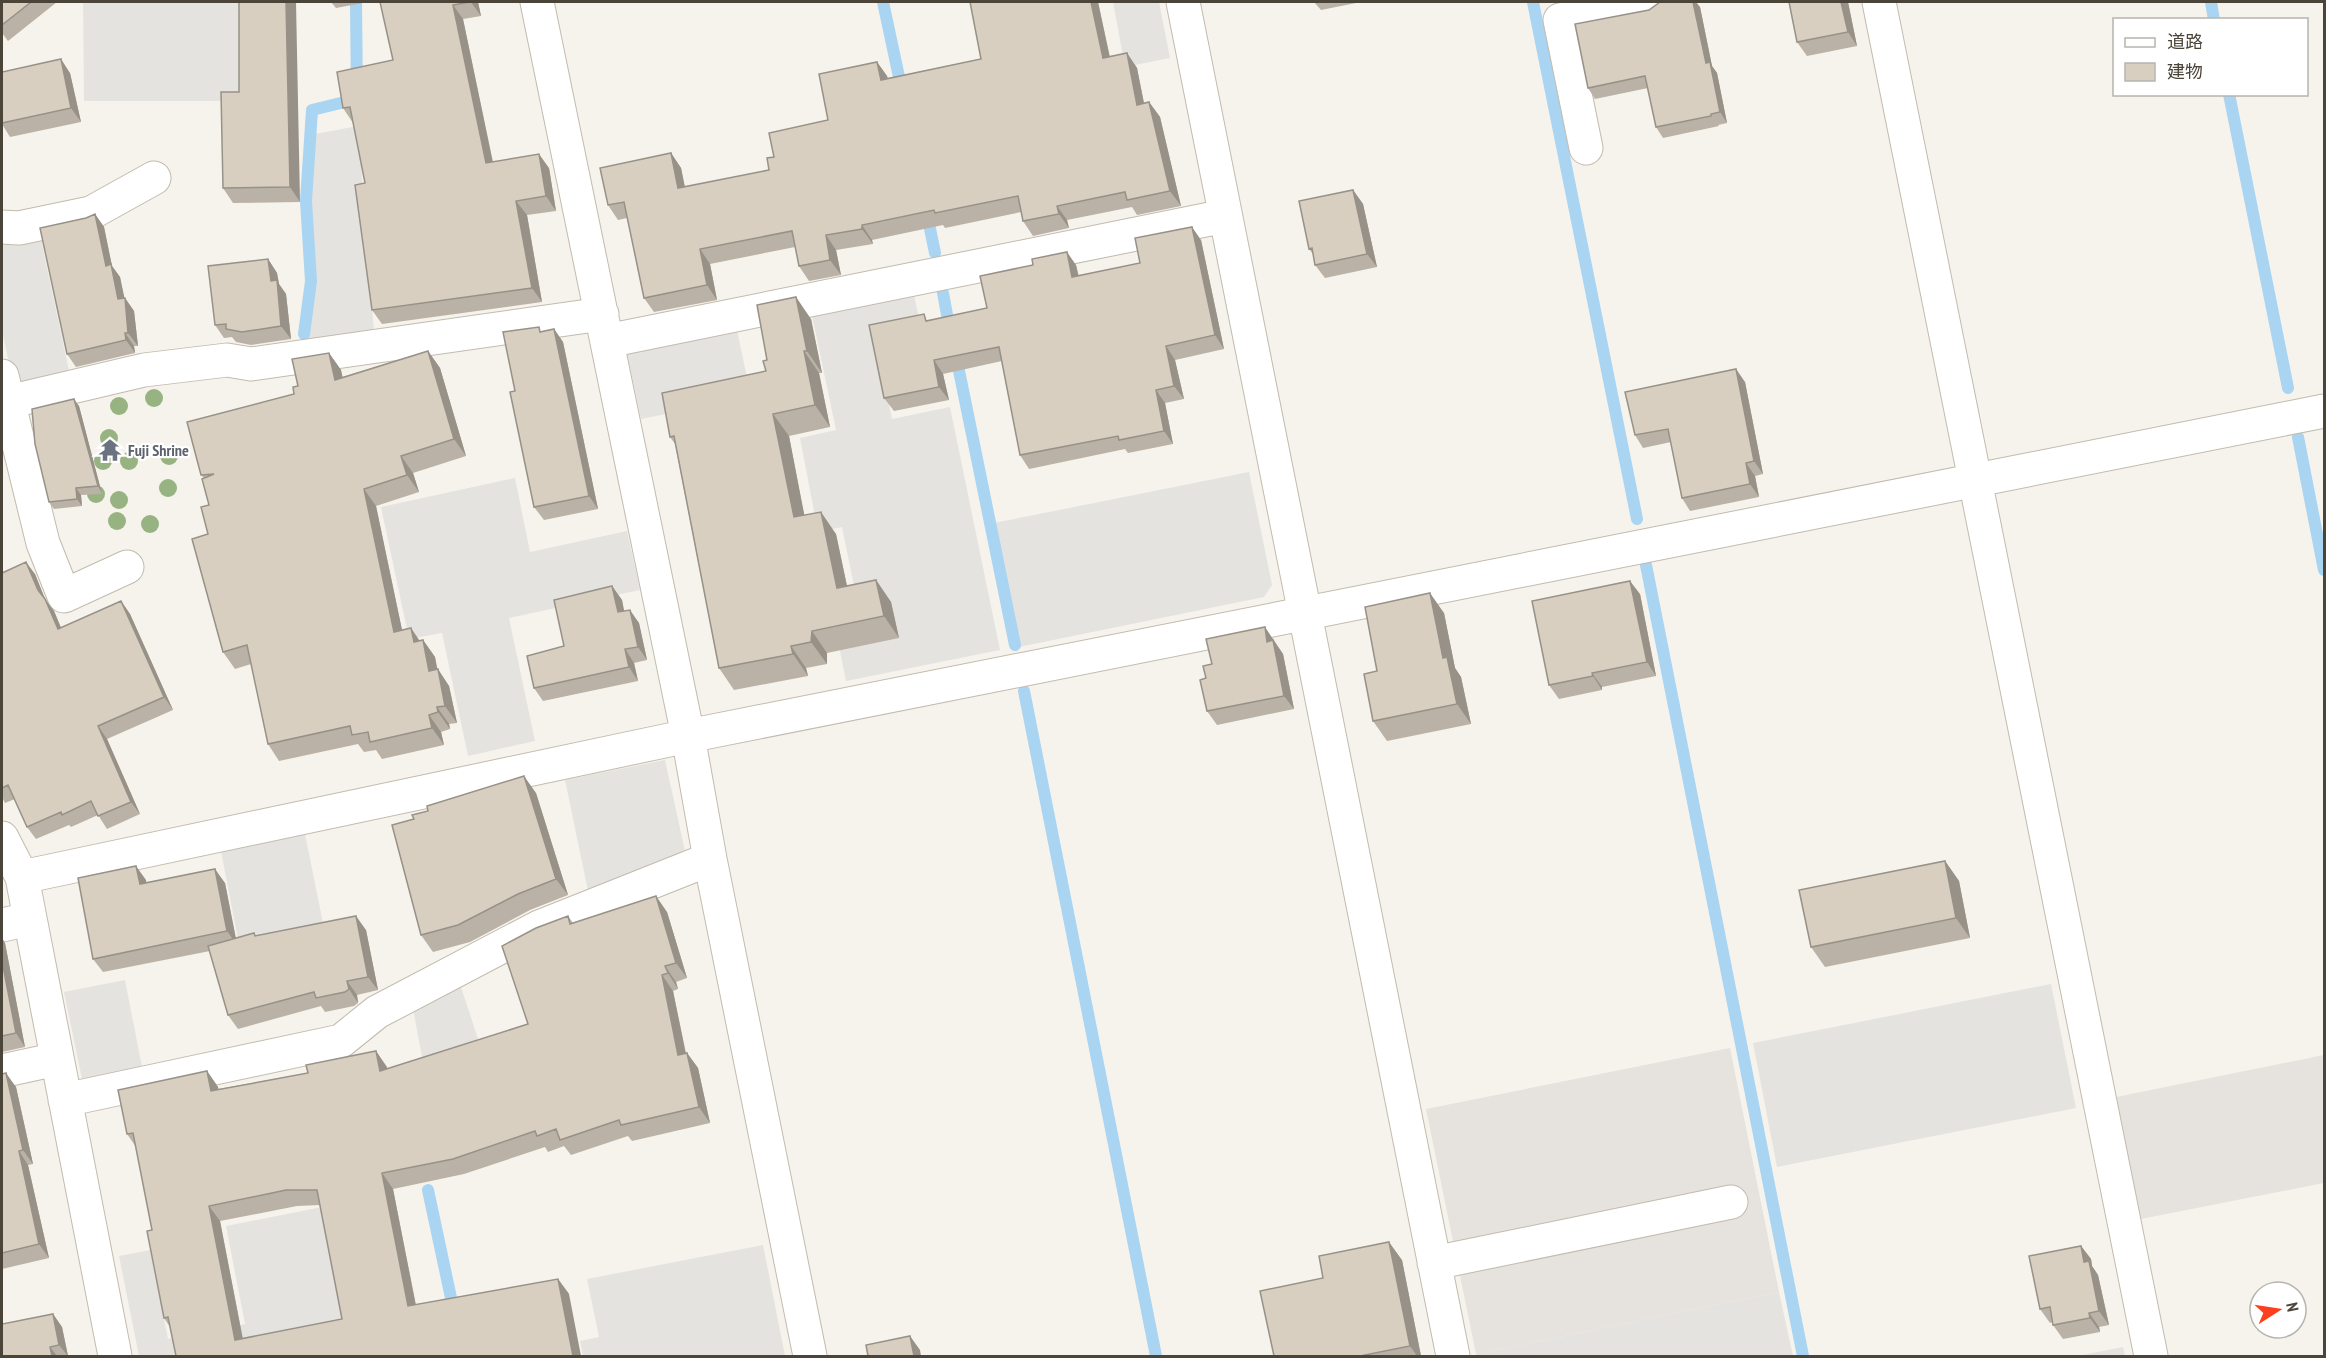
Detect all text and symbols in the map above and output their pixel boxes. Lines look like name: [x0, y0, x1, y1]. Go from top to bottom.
legend: [2113, 18, 2308, 96]
text: 道路: [2167, 30, 2203, 53]
text: 建物: [2167, 60, 2203, 83]
temple icon: Fuji Shrine: [97, 437, 123, 463]
place label: Fuji Shrine: [128, 440, 189, 460]
north arrow: [2248, 1280, 2308, 1340]
text: N: [2282, 1301, 2303, 1313]

